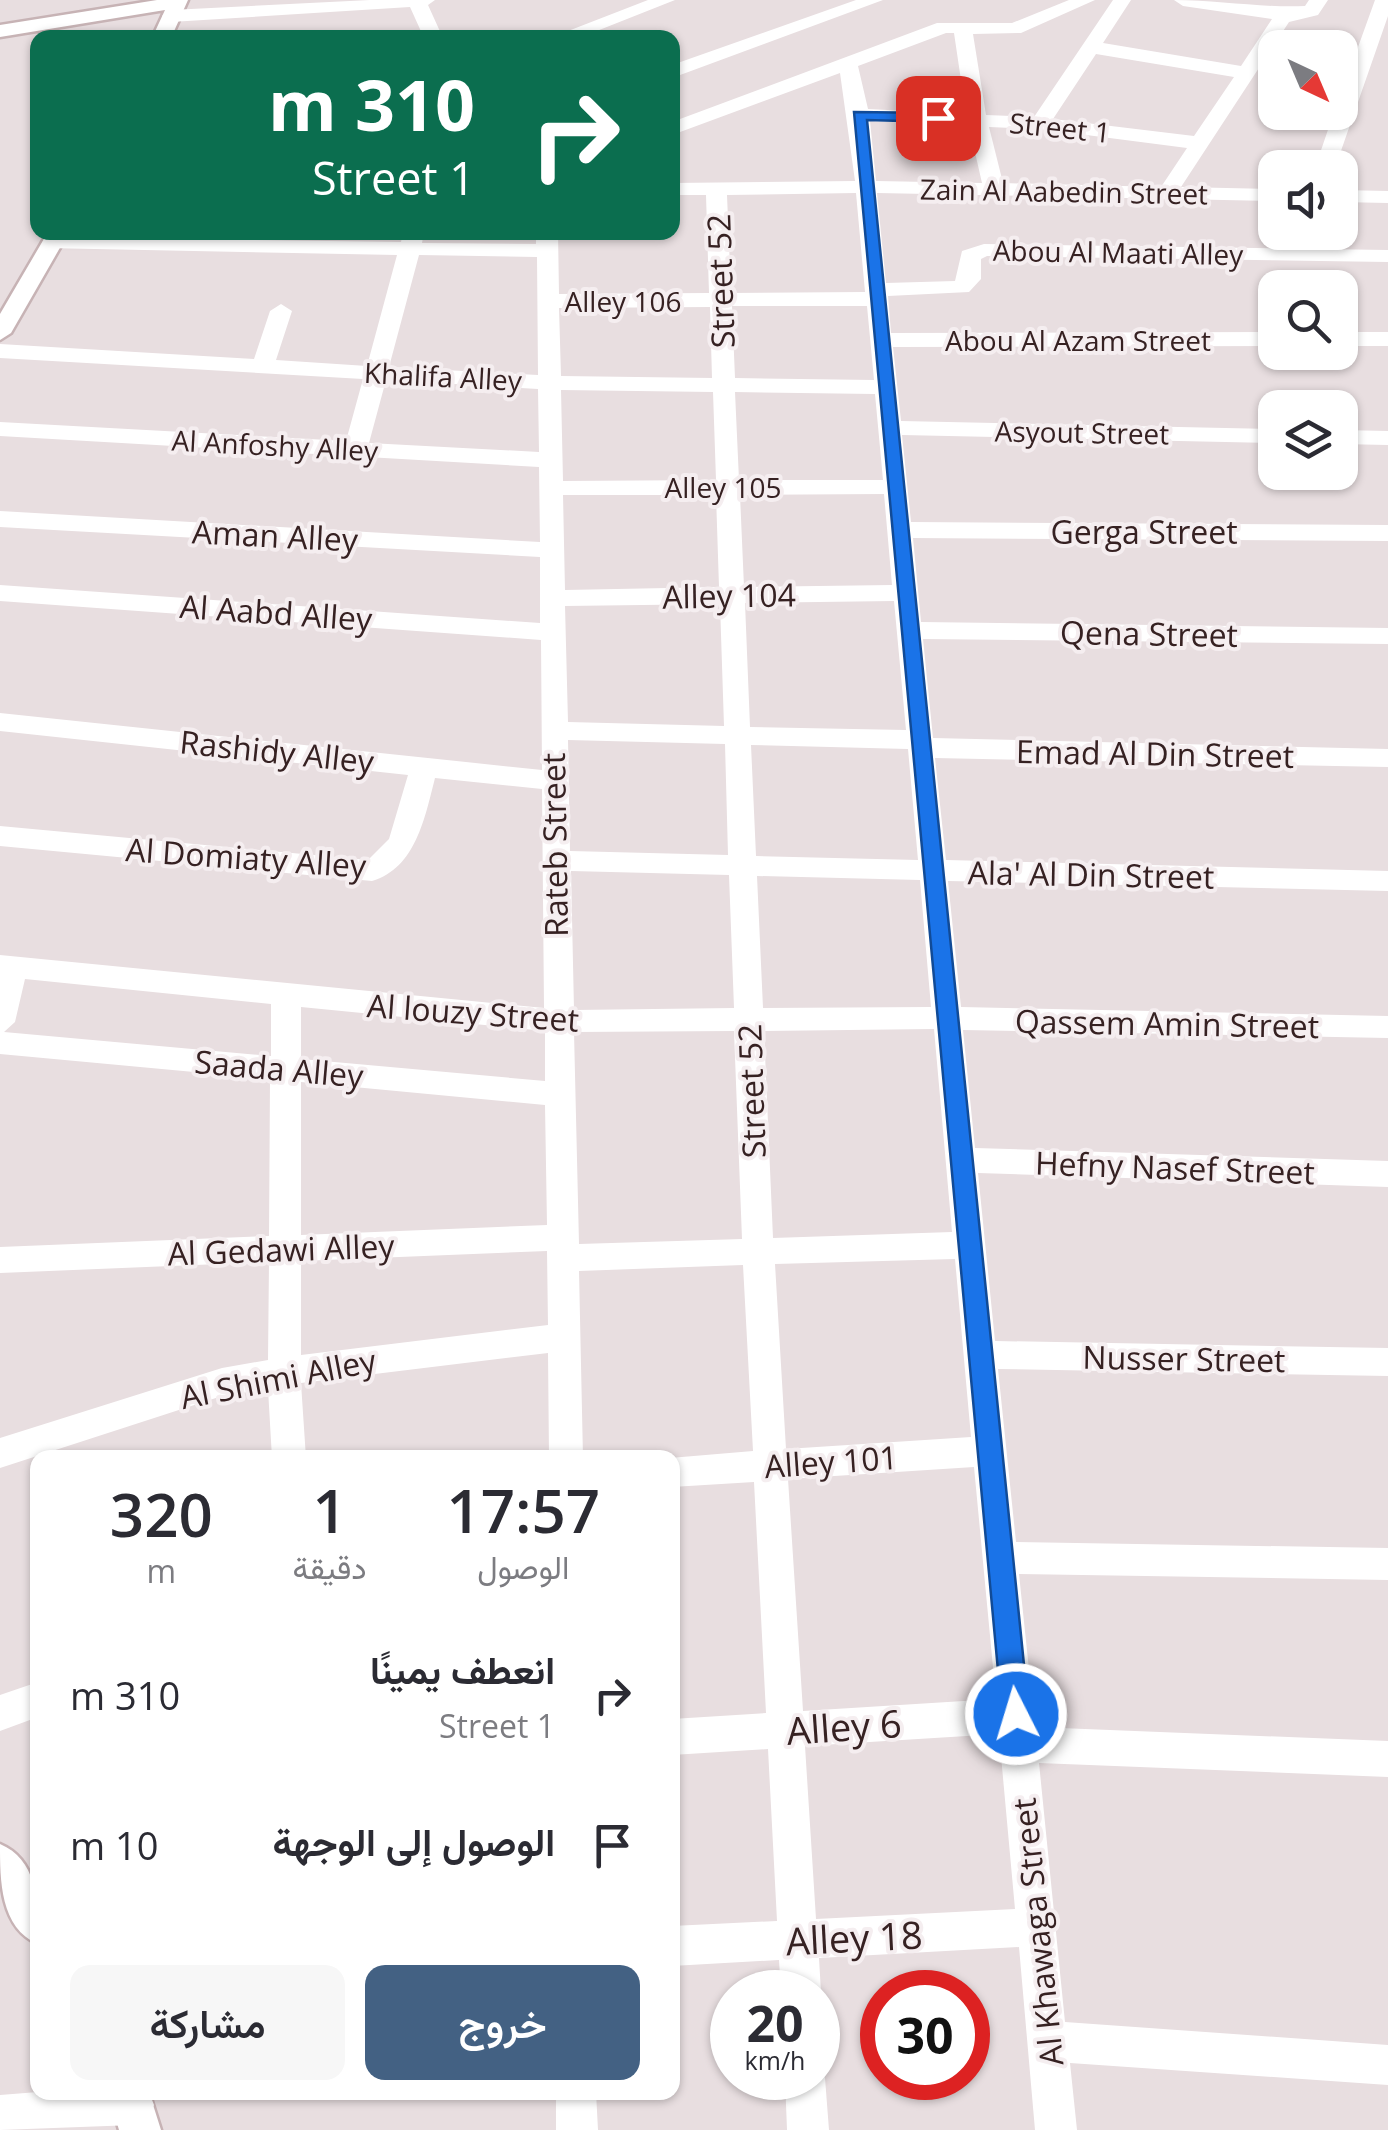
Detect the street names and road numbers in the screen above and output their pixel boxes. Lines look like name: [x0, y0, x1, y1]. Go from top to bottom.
street label: Street 1: [1008, 103, 1112, 151]
street label: Zain Al Aabedin Street: [920, 169, 1208, 213]
street label: Street 52: [696, 213, 744, 349]
street label: Abou Al Maati Alley: [992, 231, 1244, 273]
street label: Alley 106: [565, 282, 681, 320]
street label: Abou Al Azam Street: [945, 321, 1211, 359]
street label: Khalifa Alley: [363, 353, 524, 399]
street label: Asyout Street: [994, 411, 1170, 453]
street label: Al Anfoshy Alley: [171, 421, 380, 469]
street label: Alley 105: [665, 468, 781, 506]
street label: Aman Alley: [191, 509, 360, 561]
street label: Gerga Street: [1050, 510, 1238, 553]
street label: Alley 104: [662, 572, 796, 618]
street label: Al Aabd Alley: [178, 584, 374, 640]
street label: Qena Street: [1060, 610, 1238, 656]
street label: Rashidy Alley: [178, 719, 377, 783]
street label: Emad Al Din Street: [1015, 729, 1295, 777]
street label: Rateb Street: [531, 753, 577, 937]
street label: Al Domiaty Alley: [124, 827, 369, 887]
street label: Ala' Al Din Street: [967, 850, 1215, 898]
street label: Al louzy Street: [366, 983, 580, 1041]
street label: Qassem Amin Street: [1014, 999, 1320, 1047]
street label: Street 52: [727, 1023, 775, 1159]
street label: Saada Alley: [193, 1039, 366, 1097]
street label: Hefny Nasef Street: [1034, 1141, 1316, 1193]
street label: Al Gedawi Alley: [167, 1224, 396, 1274]
street label: Nusser Street: [1082, 1335, 1286, 1381]
street label: Al Shimi Alley: [177, 1338, 380, 1418]
street label: Alley 101: [763, 1435, 899, 1487]
street label: Alley 6: [785, 1696, 903, 1756]
street label: Al Khawaga Street: [1002, 1796, 1072, 2068]
street label: Alley 18: [784, 1907, 924, 1967]

